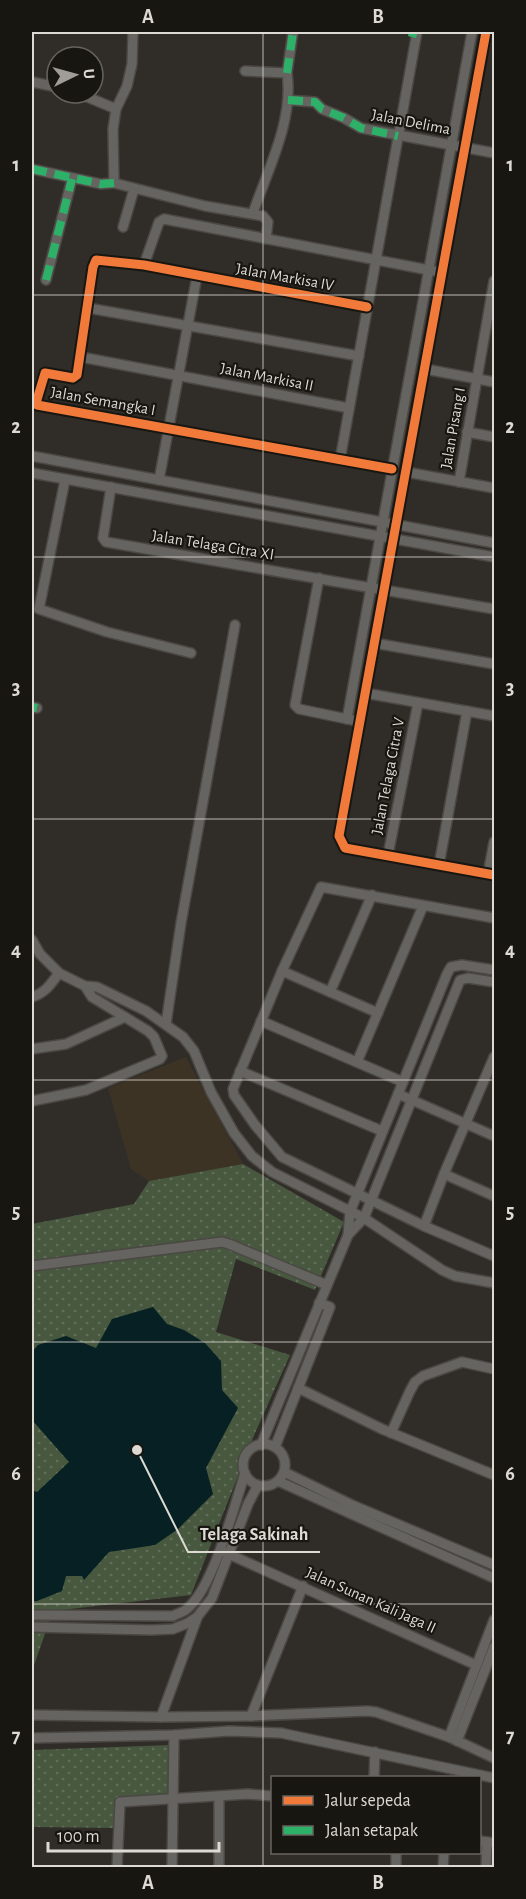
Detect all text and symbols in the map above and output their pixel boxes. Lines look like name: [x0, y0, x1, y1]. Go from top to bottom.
text: A: [142, 7, 154, 27]
text: B: [372, 7, 384, 27]
north arrow: [45, 45, 105, 105]
text: U: [81, 68, 97, 80]
street label: Jalan Delima: [370, 107, 452, 137]
text: 1: [12, 155, 20, 175]
text: 1: [506, 155, 514, 175]
street label: Jalan Markisa IV: [235, 261, 335, 293]
street label: Jalan Markisa II: [219, 360, 315, 394]
street label: Jalan Semangka I: [49, 384, 157, 418]
street label: Jalan Pisang I: [438, 386, 468, 470]
text: 2: [11, 417, 21, 437]
text: 2: [505, 417, 515, 437]
street label: Jalan Telaga Citra XI: [151, 527, 275, 563]
text: 3: [12, 678, 20, 698]
text: 3: [506, 678, 514, 698]
street label: Jalan Telaga Citra V: [369, 716, 407, 836]
text: 4: [11, 940, 21, 960]
text: 4: [505, 940, 515, 960]
text: 5: [12, 1202, 20, 1222]
text: 5: [506, 1202, 514, 1222]
text: 6: [11, 1464, 21, 1484]
text: 6: [505, 1464, 515, 1484]
callout: Telaga Sakinah: [188, 1516, 320, 1552]
text: Telaga Sakinah: [200, 1526, 308, 1544]
street label: Jalan Sunan Kali Jaga II: [303, 1564, 439, 1636]
text: 7: [12, 1726, 21, 1746]
text: 7: [506, 1726, 515, 1746]
legend: [271, 1776, 481, 1854]
text: Jalur sepeda: [325, 1792, 411, 1810]
scale bar: [48, 1815, 219, 1853]
text: Jalan setapak: [325, 1822, 419, 1840]
text: 100 m: [57, 1828, 100, 1846]
text: A: [142, 1873, 154, 1893]
text: B: [372, 1873, 384, 1893]

